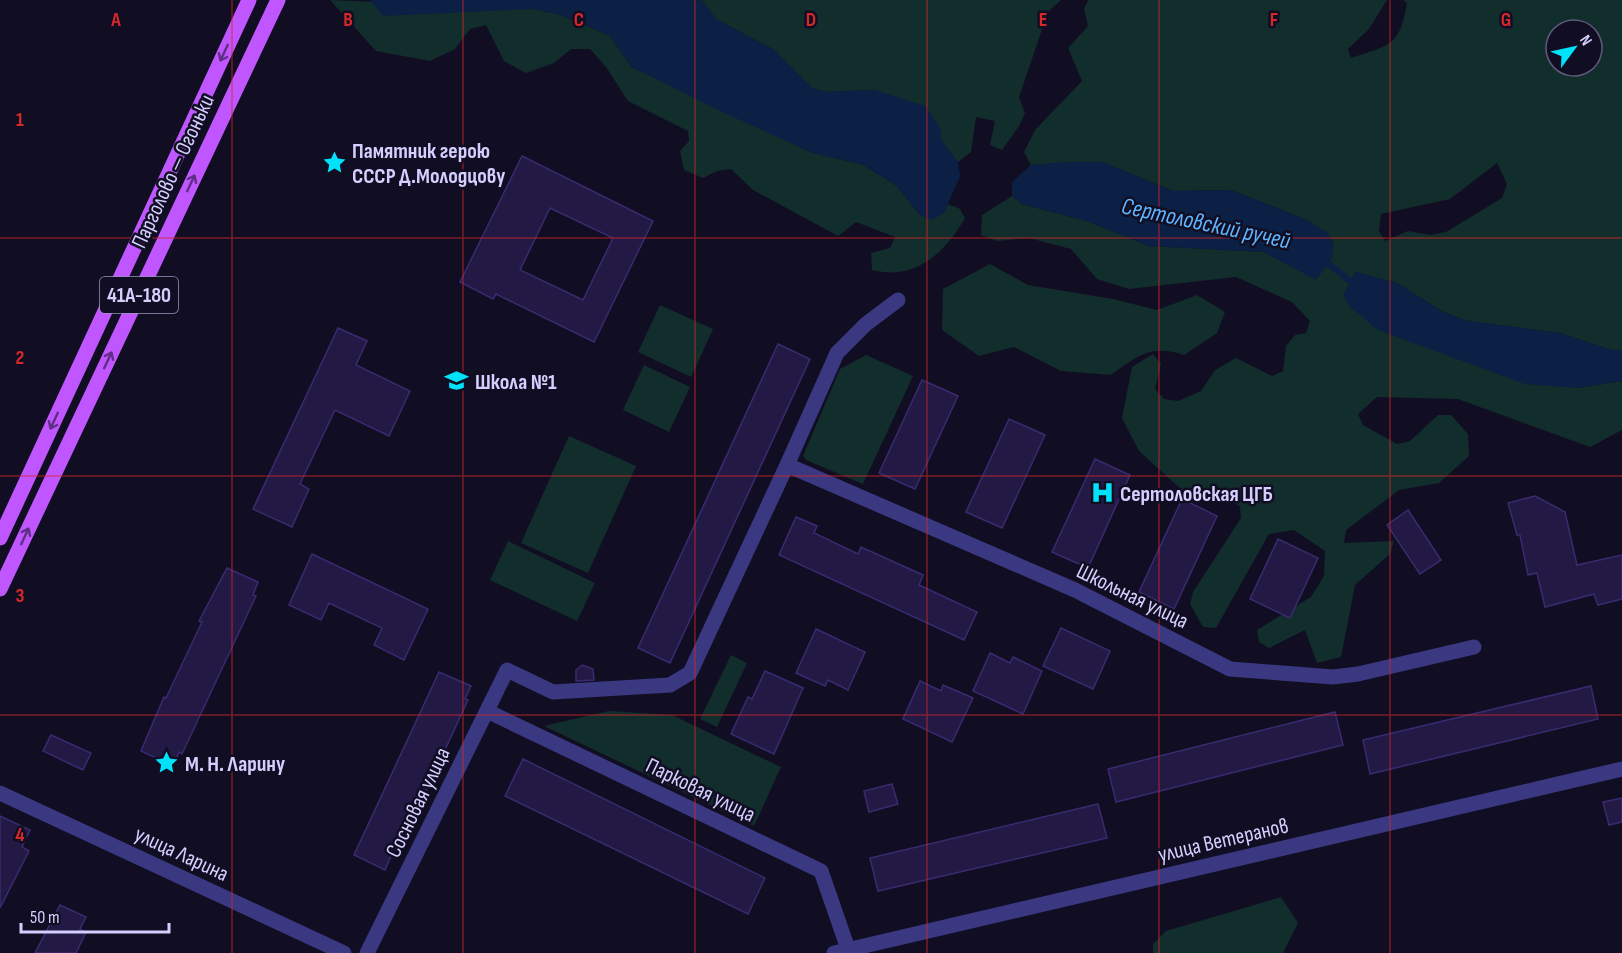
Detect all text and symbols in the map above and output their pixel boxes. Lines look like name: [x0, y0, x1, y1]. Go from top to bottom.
text: A: [110, 8, 121, 32]
text: B: [343, 8, 353, 32]
text: C: [574, 8, 584, 32]
text: D: [806, 8, 816, 32]
text: E: [1039, 8, 1047, 32]
text: F: [1270, 8, 1278, 32]
text: G: [1501, 8, 1511, 32]
north arrow: [1544, 18, 1604, 78]
text: N: [1575, 32, 1596, 49]
one-way arrow: [218, 44, 230, 62]
street label: Парголово — Огоньки: [126, 91, 221, 253]
text: 1: [16, 108, 24, 132]
place label: Памятник герою СССР Д.Молодцову: [352, 138, 505, 190]
place icon: Памятник герою СССР Д.Молодцову: [321, 150, 347, 176]
one-way arrow: [185, 175, 197, 193]
water label: Сертоловский ручей: [1119, 191, 1293, 256]
road number: 41А-180: [100, 277, 178, 313]
text: 2: [16, 346, 24, 370]
one-way arrow: [102, 351, 114, 369]
school or university icon: Школа №1: [444, 368, 470, 394]
place label: Школа №1: [475, 369, 557, 396]
one-way arrow: [48, 411, 60, 429]
hospital icon: Сертоловская ЦГБ: [1089, 480, 1115, 506]
place label: Сертоловская ЦГБ: [1120, 481, 1273, 508]
one-way arrow: [19, 528, 31, 546]
street label: Школьная улица: [1072, 558, 1193, 635]
text: 3: [16, 584, 25, 608]
street label: Сосновая улица: [380, 743, 457, 862]
place icon: М. Н. Ларину: [154, 750, 180, 776]
place label: М. Н. Ларину: [185, 751, 285, 778]
street label: Парковая улица: [641, 752, 760, 828]
street label: улица Ветеранов: [1155, 812, 1291, 869]
street label: улица Ларина: [130, 821, 233, 888]
text: 4: [15, 823, 25, 847]
scale bar: [21, 896, 170, 934]
text: 50 m: [30, 907, 60, 928]

